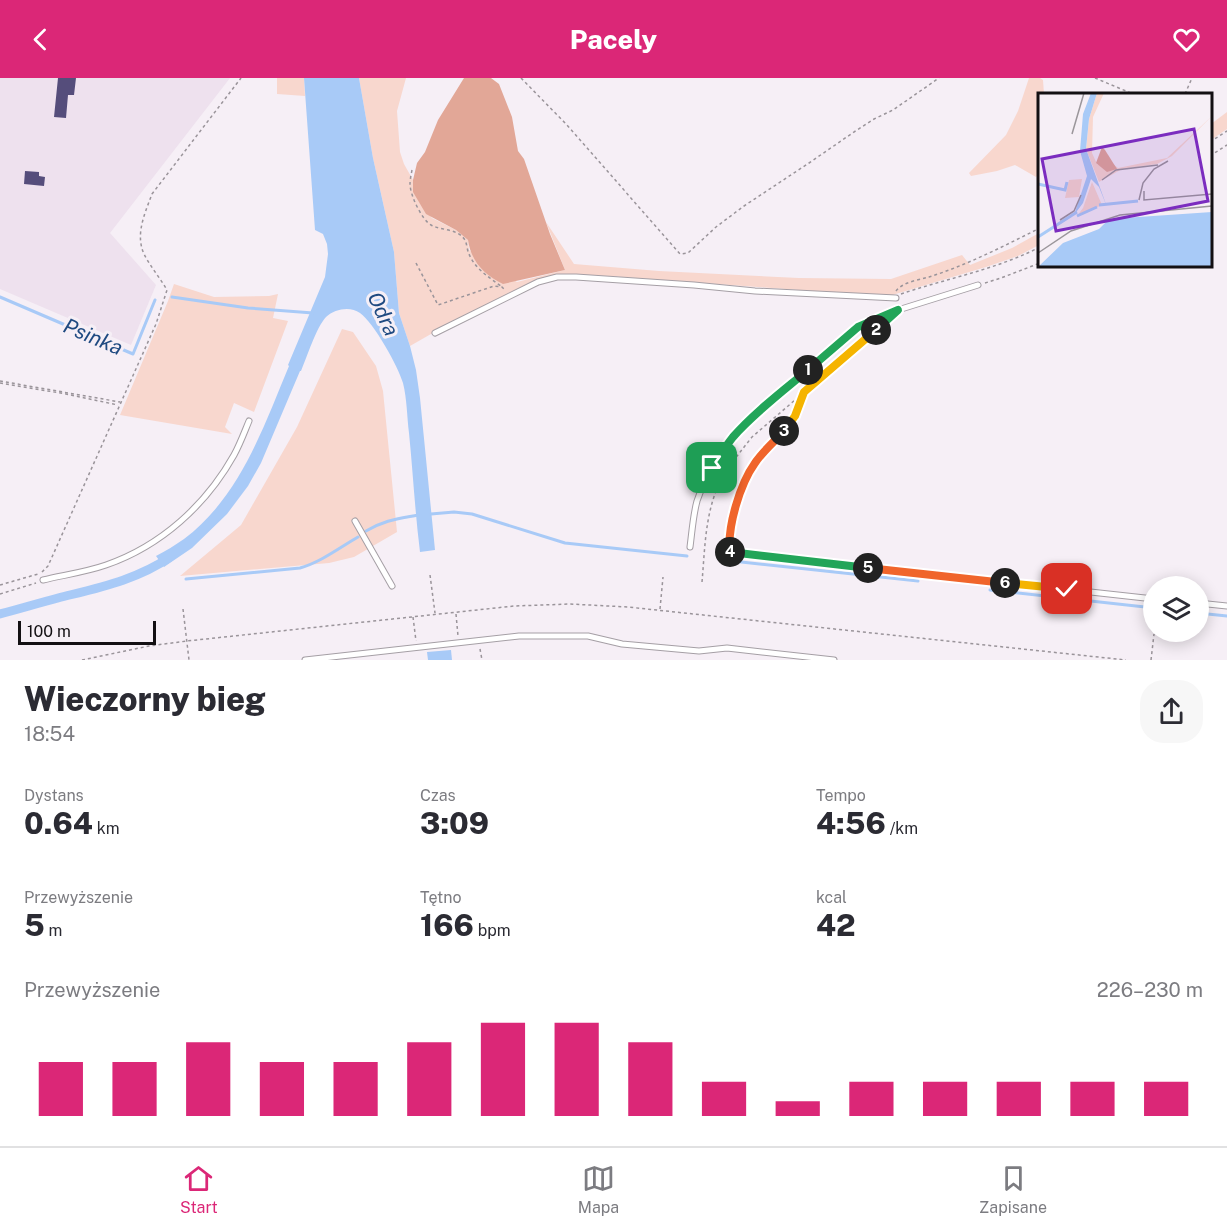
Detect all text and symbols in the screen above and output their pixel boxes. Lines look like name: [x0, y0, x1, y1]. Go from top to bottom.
icon: back: [24, 23, 57, 56]
text: Pacely: [570, 23, 657, 55]
icon: heart: [1170, 23, 1203, 56]
inset map: [1038, 93, 1212, 267]
water label: Odra: [362, 288, 404, 340]
water label: Psinka: [60, 313, 127, 360]
pin: 2: [861, 315, 891, 345]
text: 2: [871, 320, 881, 339]
pin: 1: [793, 355, 823, 385]
text: 1: [805, 360, 811, 379]
pin: 3: [769, 416, 799, 446]
text: 3: [779, 421, 789, 440]
pin: [686, 442, 737, 493]
icon: arrive: [695, 451, 728, 484]
pin: 4: [715, 537, 745, 567]
text: 4: [725, 542, 735, 561]
pin: 5: [853, 553, 883, 583]
text: 5: [863, 558, 873, 577]
pin: [1041, 563, 1092, 614]
pin: 6: [990, 568, 1020, 598]
icon: check: [1050, 572, 1083, 605]
text: 6: [1000, 573, 1010, 592]
map controls: [1143, 576, 1209, 642]
button: layers: [1143, 576, 1209, 642]
scale bar: [18, 618, 156, 646]
text: 100 m: [27, 622, 71, 641]
text: Wieczorny bieg: [24, 680, 266, 718]
button: share: [1140, 680, 1203, 743]
text: 18:54: [24, 722, 75, 746]
text: Dystans: [24, 786, 84, 805]
text: Czas: [420, 786, 456, 805]
text: Tempo: [816, 786, 866, 805]
text: 0.64: [24, 805, 93, 841]
text: 3:09: [420, 805, 489, 841]
text: 4:56: [816, 805, 886, 841]
text: km: [93, 819, 119, 838]
text: /km: [886, 819, 918, 838]
text: Przewyższenie: [24, 888, 133, 907]
text: Tętno: [420, 888, 462, 907]
text: kcal: [816, 888, 847, 907]
text: 5: [24, 907, 45, 943]
text: 166: [420, 907, 474, 943]
text: 42: [816, 907, 856, 943]
text: m: [45, 921, 62, 940]
text: bpm: [474, 921, 511, 940]
text: Przewyższenie: [24, 978, 160, 1002]
text: 226–230 m: [1097, 978, 1203, 1002]
tab: Start: [180, 1162, 218, 1217]
tab: Mapa: [578, 1162, 619, 1217]
tab: Zapisane: [979, 1162, 1047, 1217]

